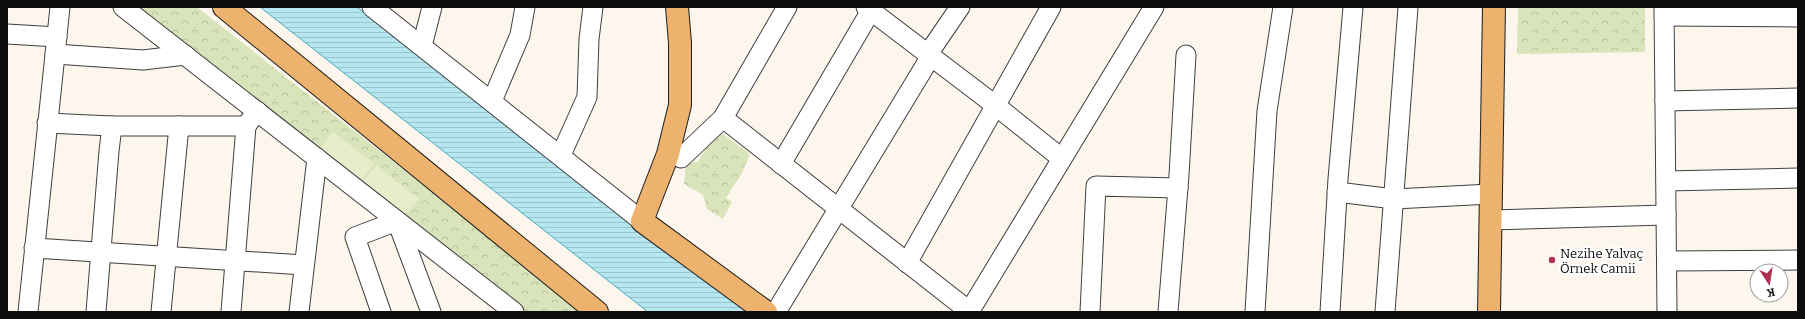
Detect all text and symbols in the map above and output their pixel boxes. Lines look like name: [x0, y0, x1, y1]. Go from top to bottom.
place label: Nezihe Yalvaç Örnek Camii: [1560, 246, 1644, 276]
marker: Nezihe Yalvaç Örnek Camii: [1547, 255, 1557, 265]
north arrow: [1749, 263, 1789, 303]
text: K: [1766, 285, 1776, 299]

